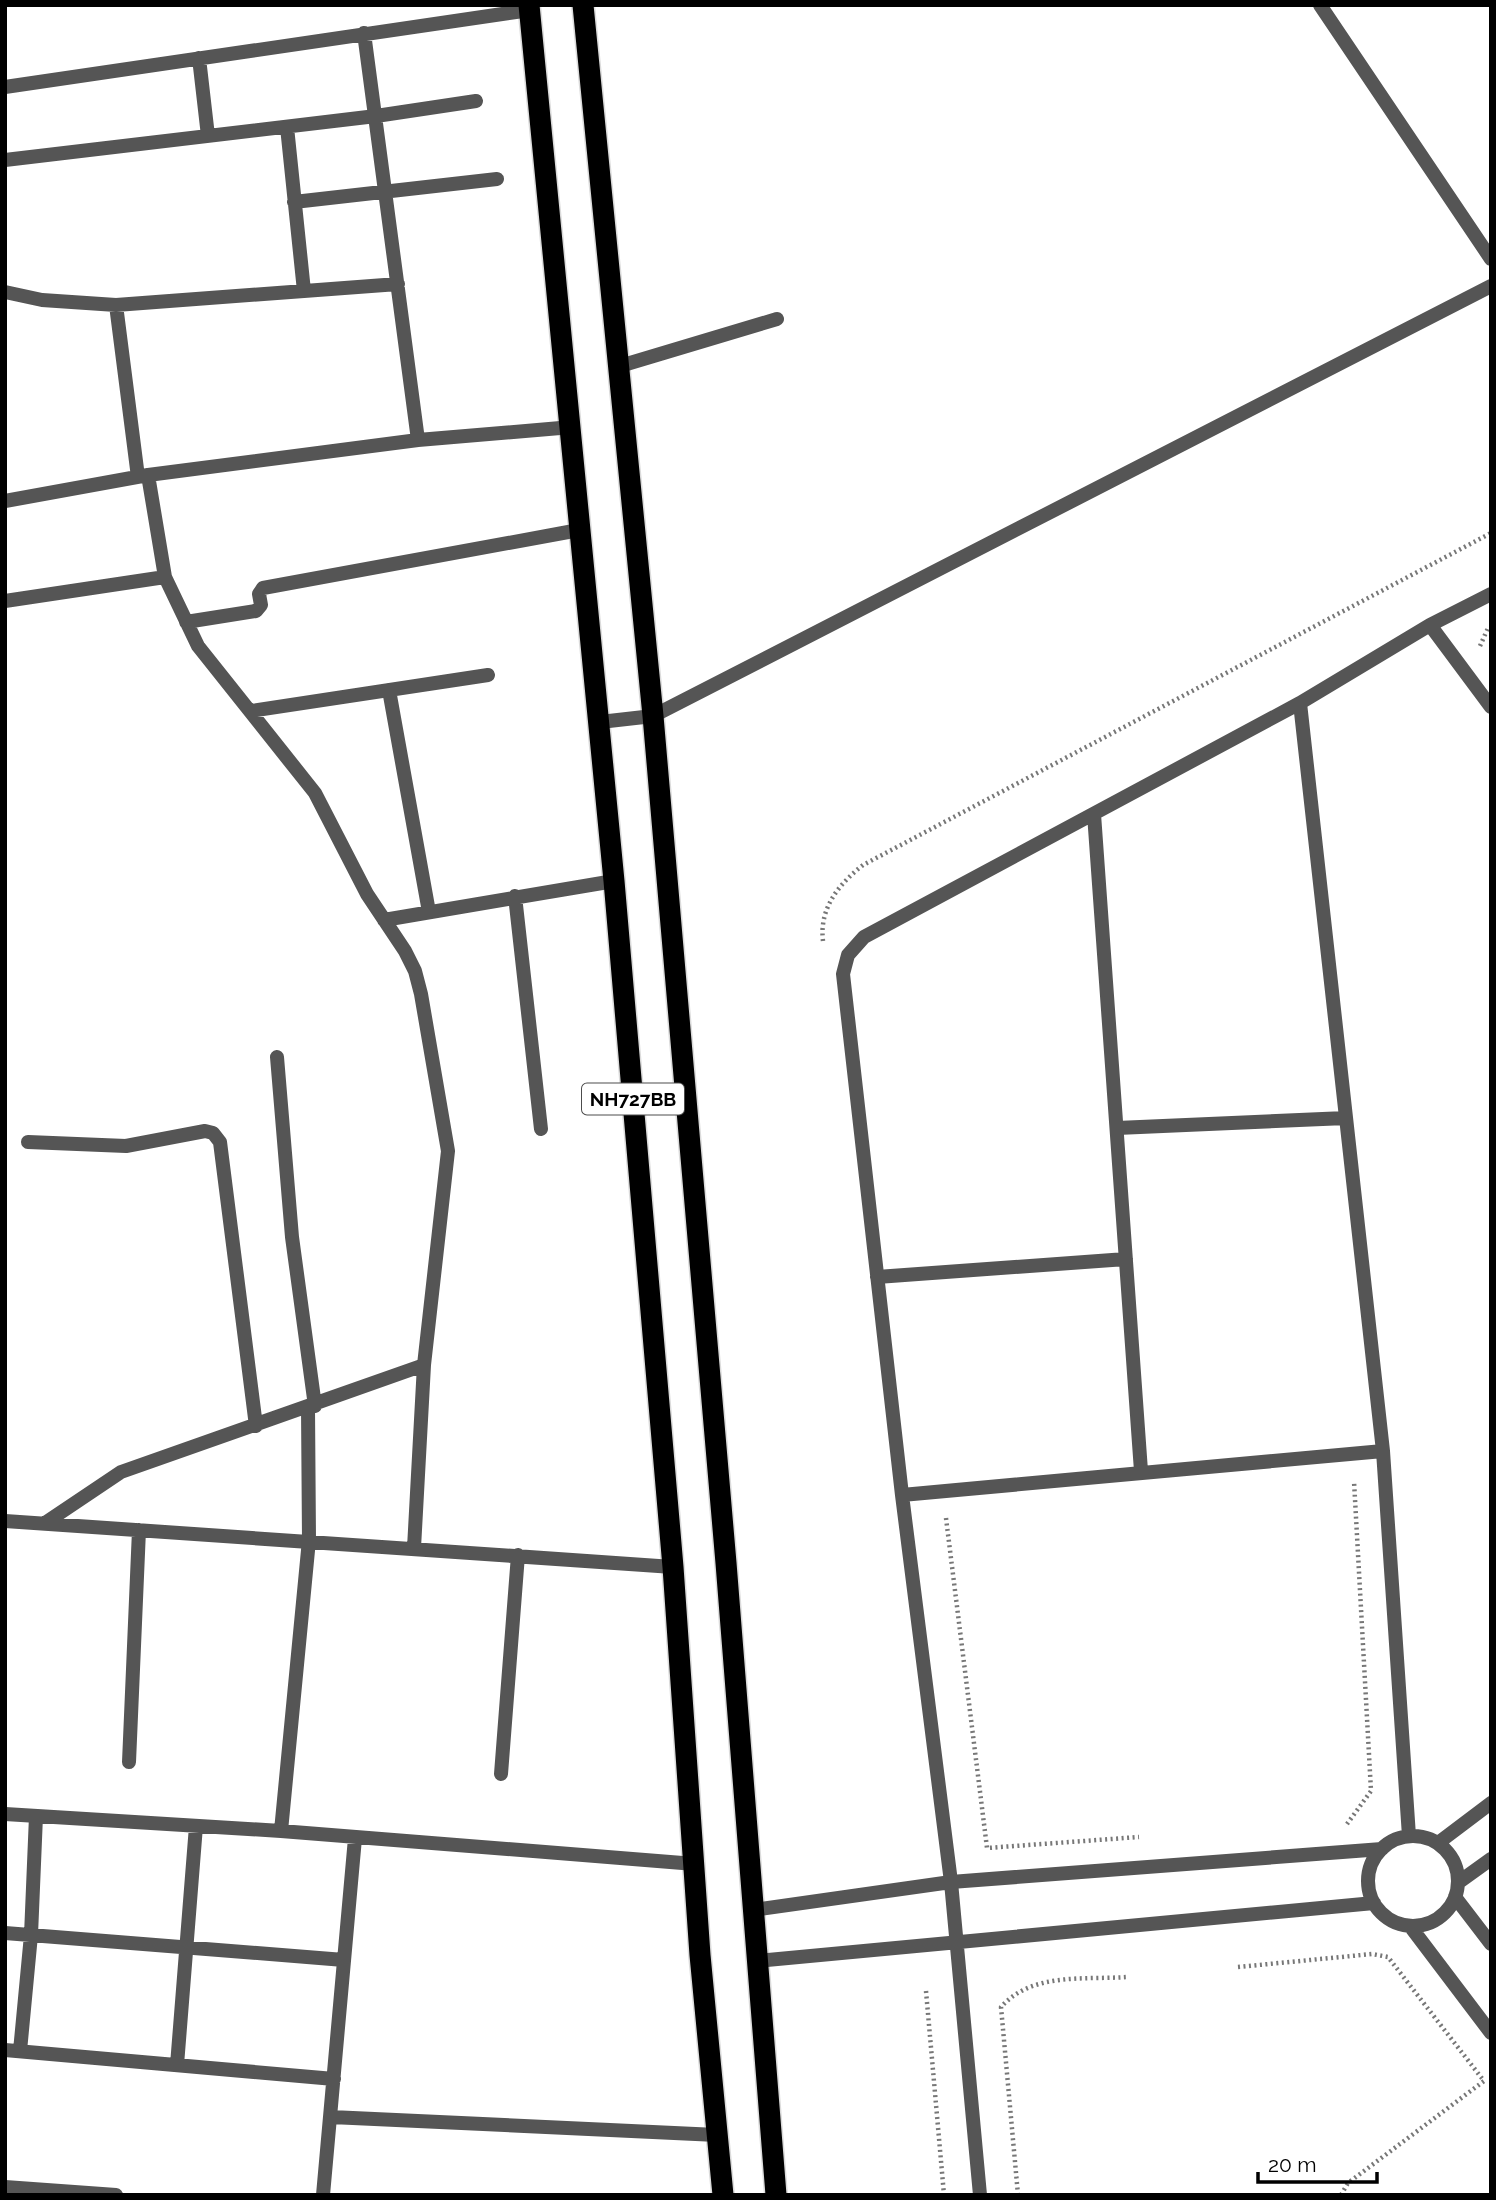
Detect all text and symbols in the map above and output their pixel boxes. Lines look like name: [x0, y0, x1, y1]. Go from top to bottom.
road number: NH727BB: [582, 1084, 684, 1114]
scale bar: [1258, 2140, 1377, 2184]
text: 20 m: [1268, 2152, 1316, 2177]

